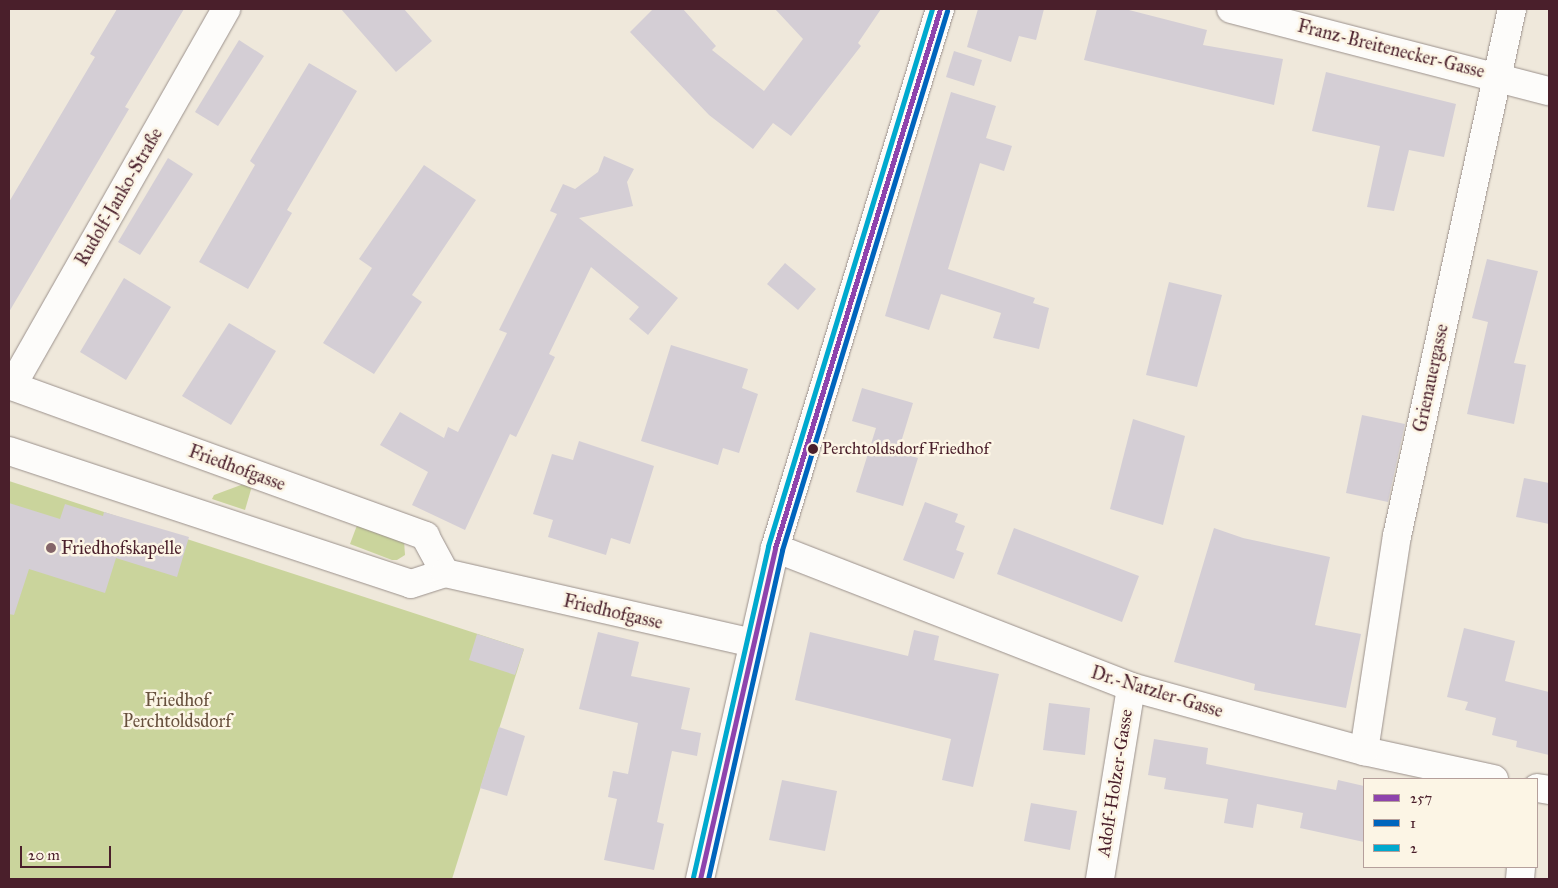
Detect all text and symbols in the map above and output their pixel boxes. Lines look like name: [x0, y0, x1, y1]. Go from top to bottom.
street label: Franz-Breitenecker-Gasse: [1295, 15, 1487, 83]
street label: Rudolf-Janko-Straße: [71, 124, 167, 270]
street label: Grienauergasse: [1409, 322, 1453, 434]
place label: Perchtoldsdorf Friedhof: [822, 439, 989, 459]
street label: Friedhofgasse: [186, 441, 288, 495]
marker: Perchtoldsdorf Friedhof: [808, 444, 818, 454]
place label: Friedhofskapelle: [61, 537, 182, 559]
marker: Friedhofskapelle: [45, 542, 57, 554]
street label: Friedhofgasse: [561, 590, 665, 634]
street label: Dr.-Natzler-Gasse: [1088, 662, 1226, 722]
park label: Friedhof Perchtoldsdorf: [123, 690, 231, 732]
street label: Adolf-Holzer-Gasse: [1093, 708, 1137, 858]
legend: [1363, 778, 1538, 868]
text: 257: [1410, 789, 1432, 807]
text: 1: [1410, 814, 1416, 832]
scale bar: [22, 836, 114, 868]
text: 2: [1410, 839, 1417, 857]
text: 20 m: [28, 846, 60, 864]

